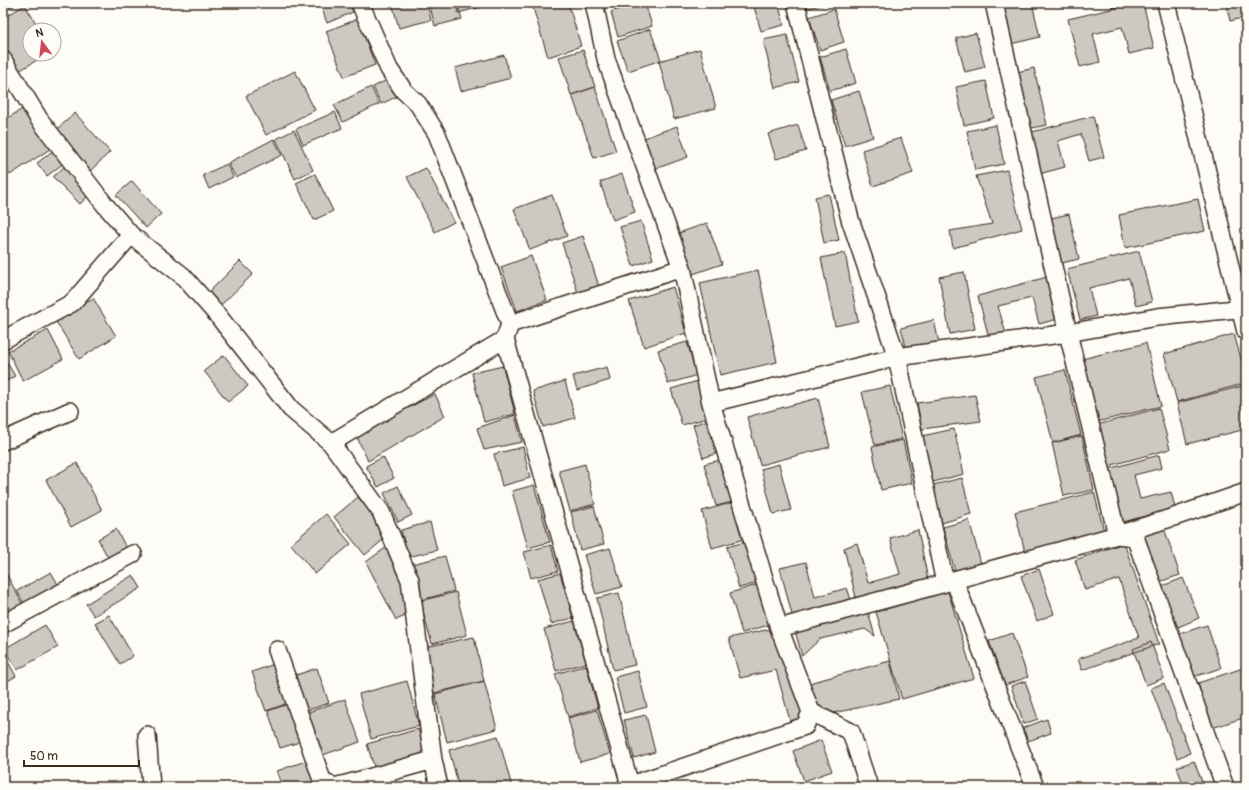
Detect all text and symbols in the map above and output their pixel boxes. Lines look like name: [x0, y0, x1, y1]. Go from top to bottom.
north arrow: [22, 22, 62, 62]
text: N: [34, 25, 45, 40]
scale bar: [24, 742, 139, 768]
text: 50 m: [30, 749, 58, 764]

